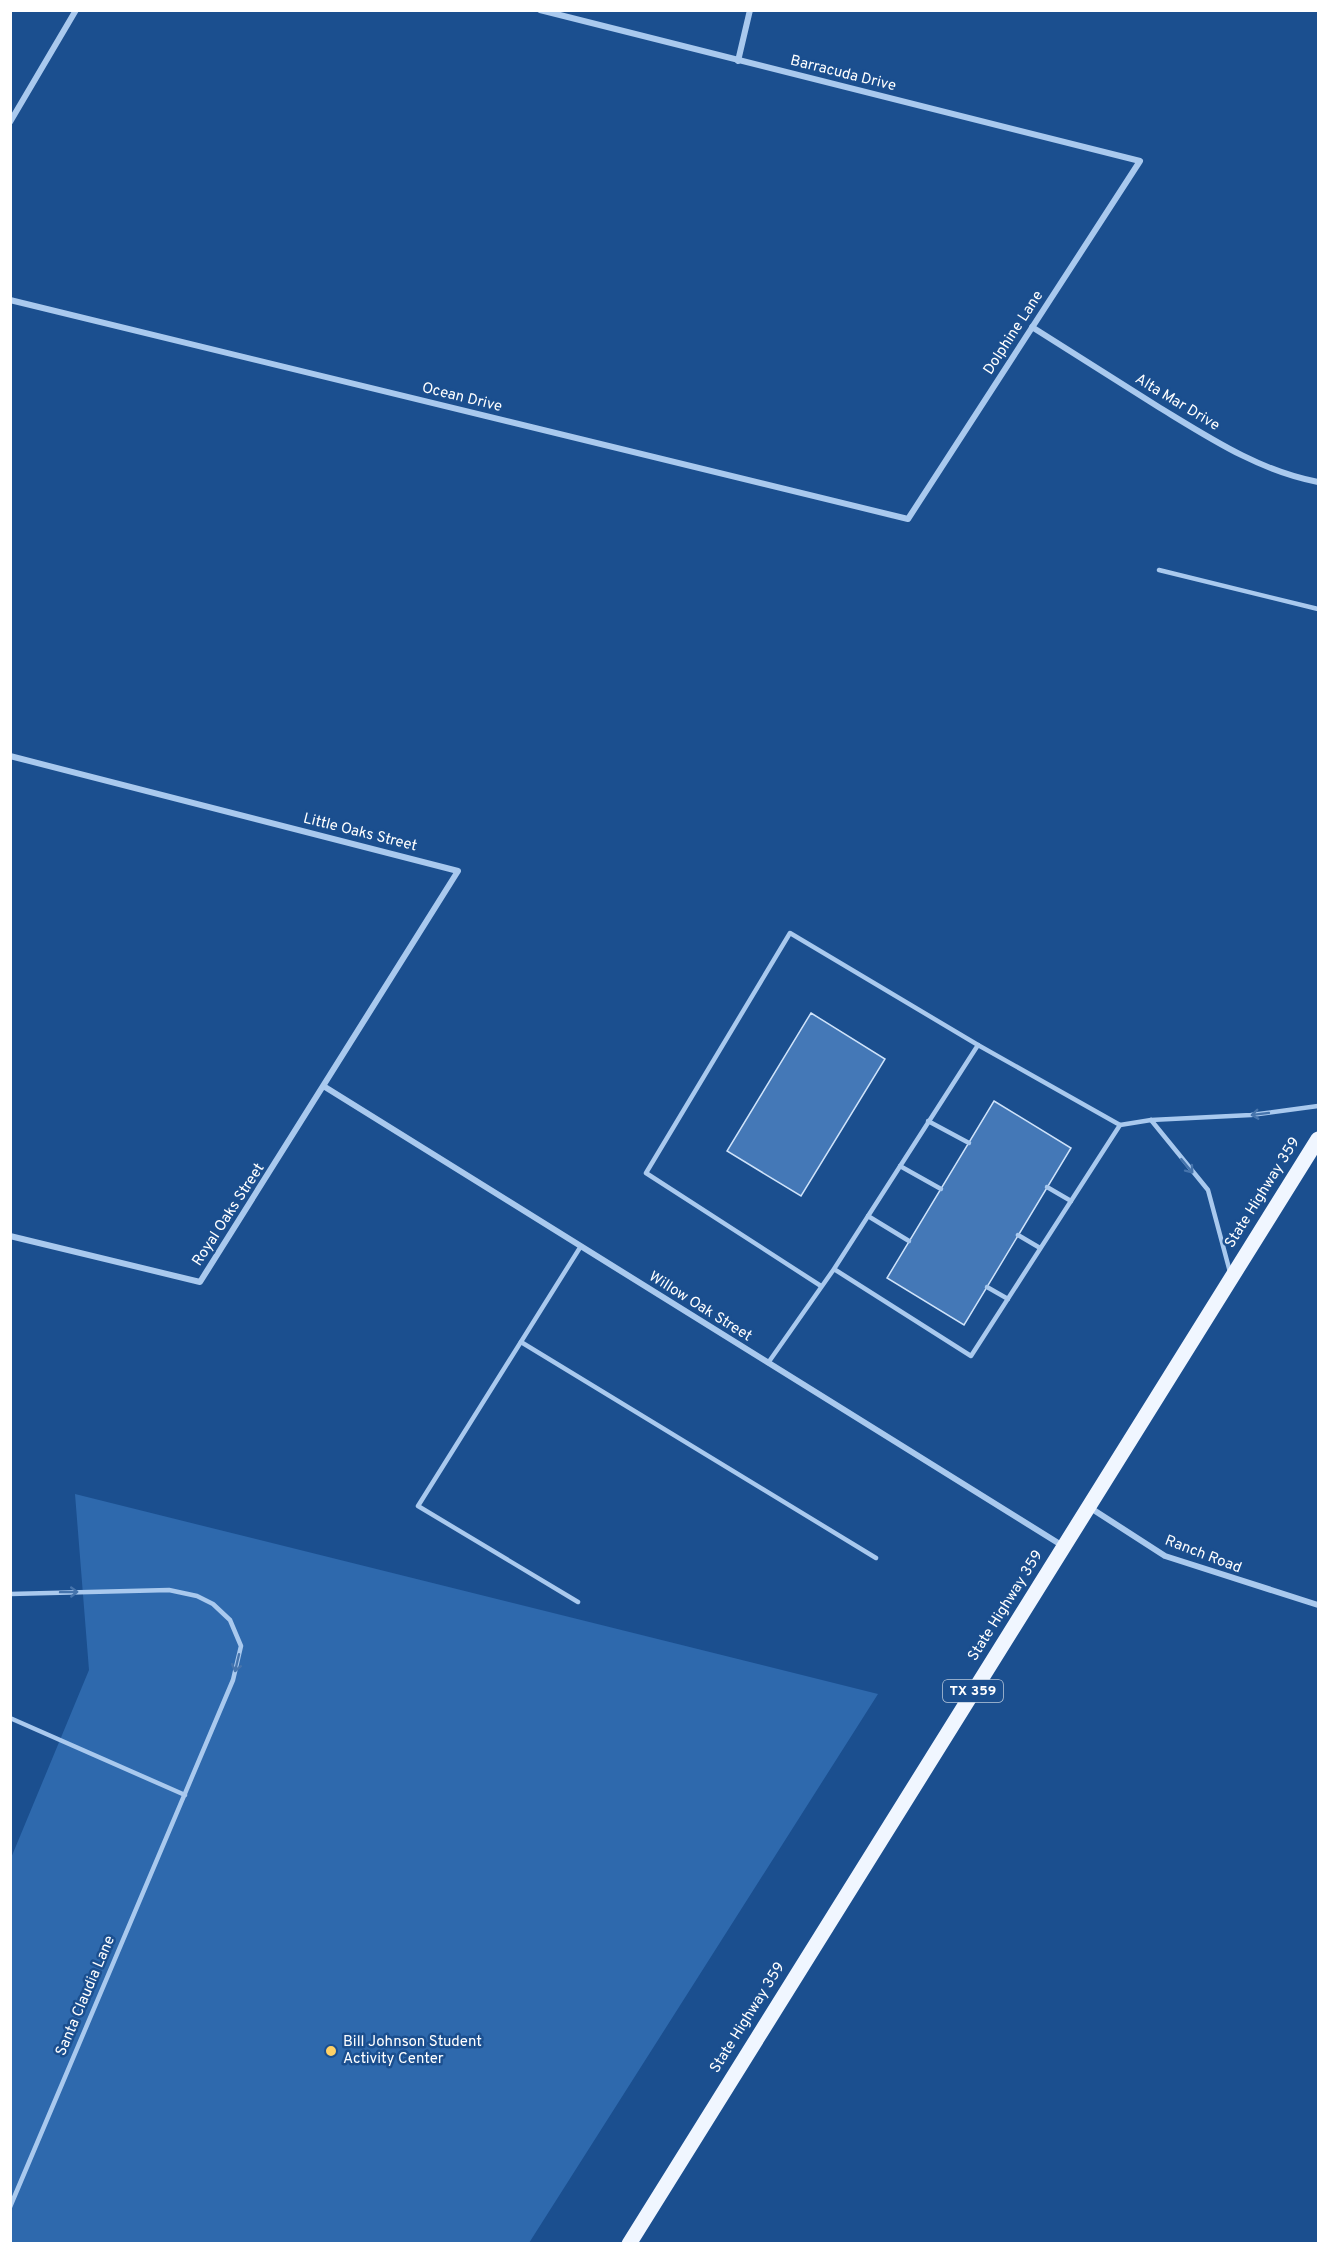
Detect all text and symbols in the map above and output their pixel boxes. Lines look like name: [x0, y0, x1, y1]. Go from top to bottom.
street label: Barracuda Drive: [788, 52, 898, 96]
street label: Dolphine Lane: [980, 287, 1048, 379]
street label: Alta Mar Drive: [1131, 370, 1223, 436]
street label: Ocean Drive: [420, 379, 504, 417]
street label: Little Oaks Street: [301, 810, 419, 856]
one-way arrow: [1251, 1109, 1271, 1120]
street label: State Highway 359: [1221, 1134, 1305, 1252]
one-way arrow: [1181, 1158, 1194, 1174]
street label: Royal Oaks Street: [189, 1160, 269, 1270]
street label: Willow Oak Street: [645, 1268, 755, 1346]
street label: Ranch Road: [1162, 1532, 1244, 1578]
street label: State Highway 359: [964, 1547, 1048, 1665]
one-way arrow: [58, 1587, 78, 1598]
one-way arrow: [231, 1653, 243, 1672]
road number: TX 359: [943, 1680, 1003, 1702]
street label: Santa Claudia Lane: [52, 1933, 120, 2059]
street label: State Highway 359: [706, 1959, 790, 2077]
place label: Bill Johnson Student Activity Center: [343, 2033, 482, 2069]
marker: Bill Johnson Student Activity Center: [324, 2044, 338, 2058]

